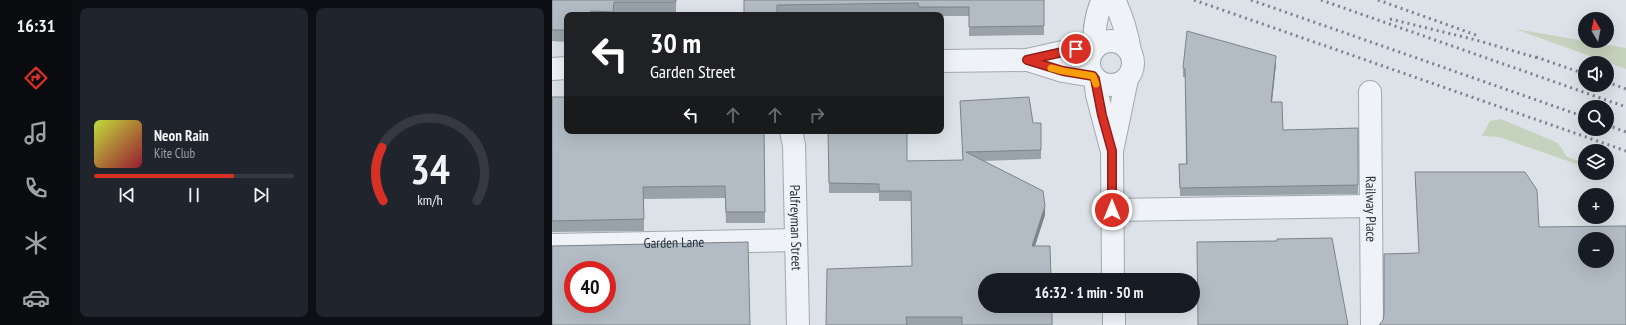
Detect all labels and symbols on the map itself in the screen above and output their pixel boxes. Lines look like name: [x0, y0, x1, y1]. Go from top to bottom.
north arrow: [1578, 12, 1614, 48]
pin: [1059, 32, 1093, 66]
street label: Railway Place: [1362, 176, 1380, 242]
street label: Palfreyman Street: [786, 184, 806, 271]
position arrow: [1091, 189, 1133, 231]
street label: Garden Lane: [644, 233, 705, 252]
speed limit sign: 40: [564, 261, 616, 313]

